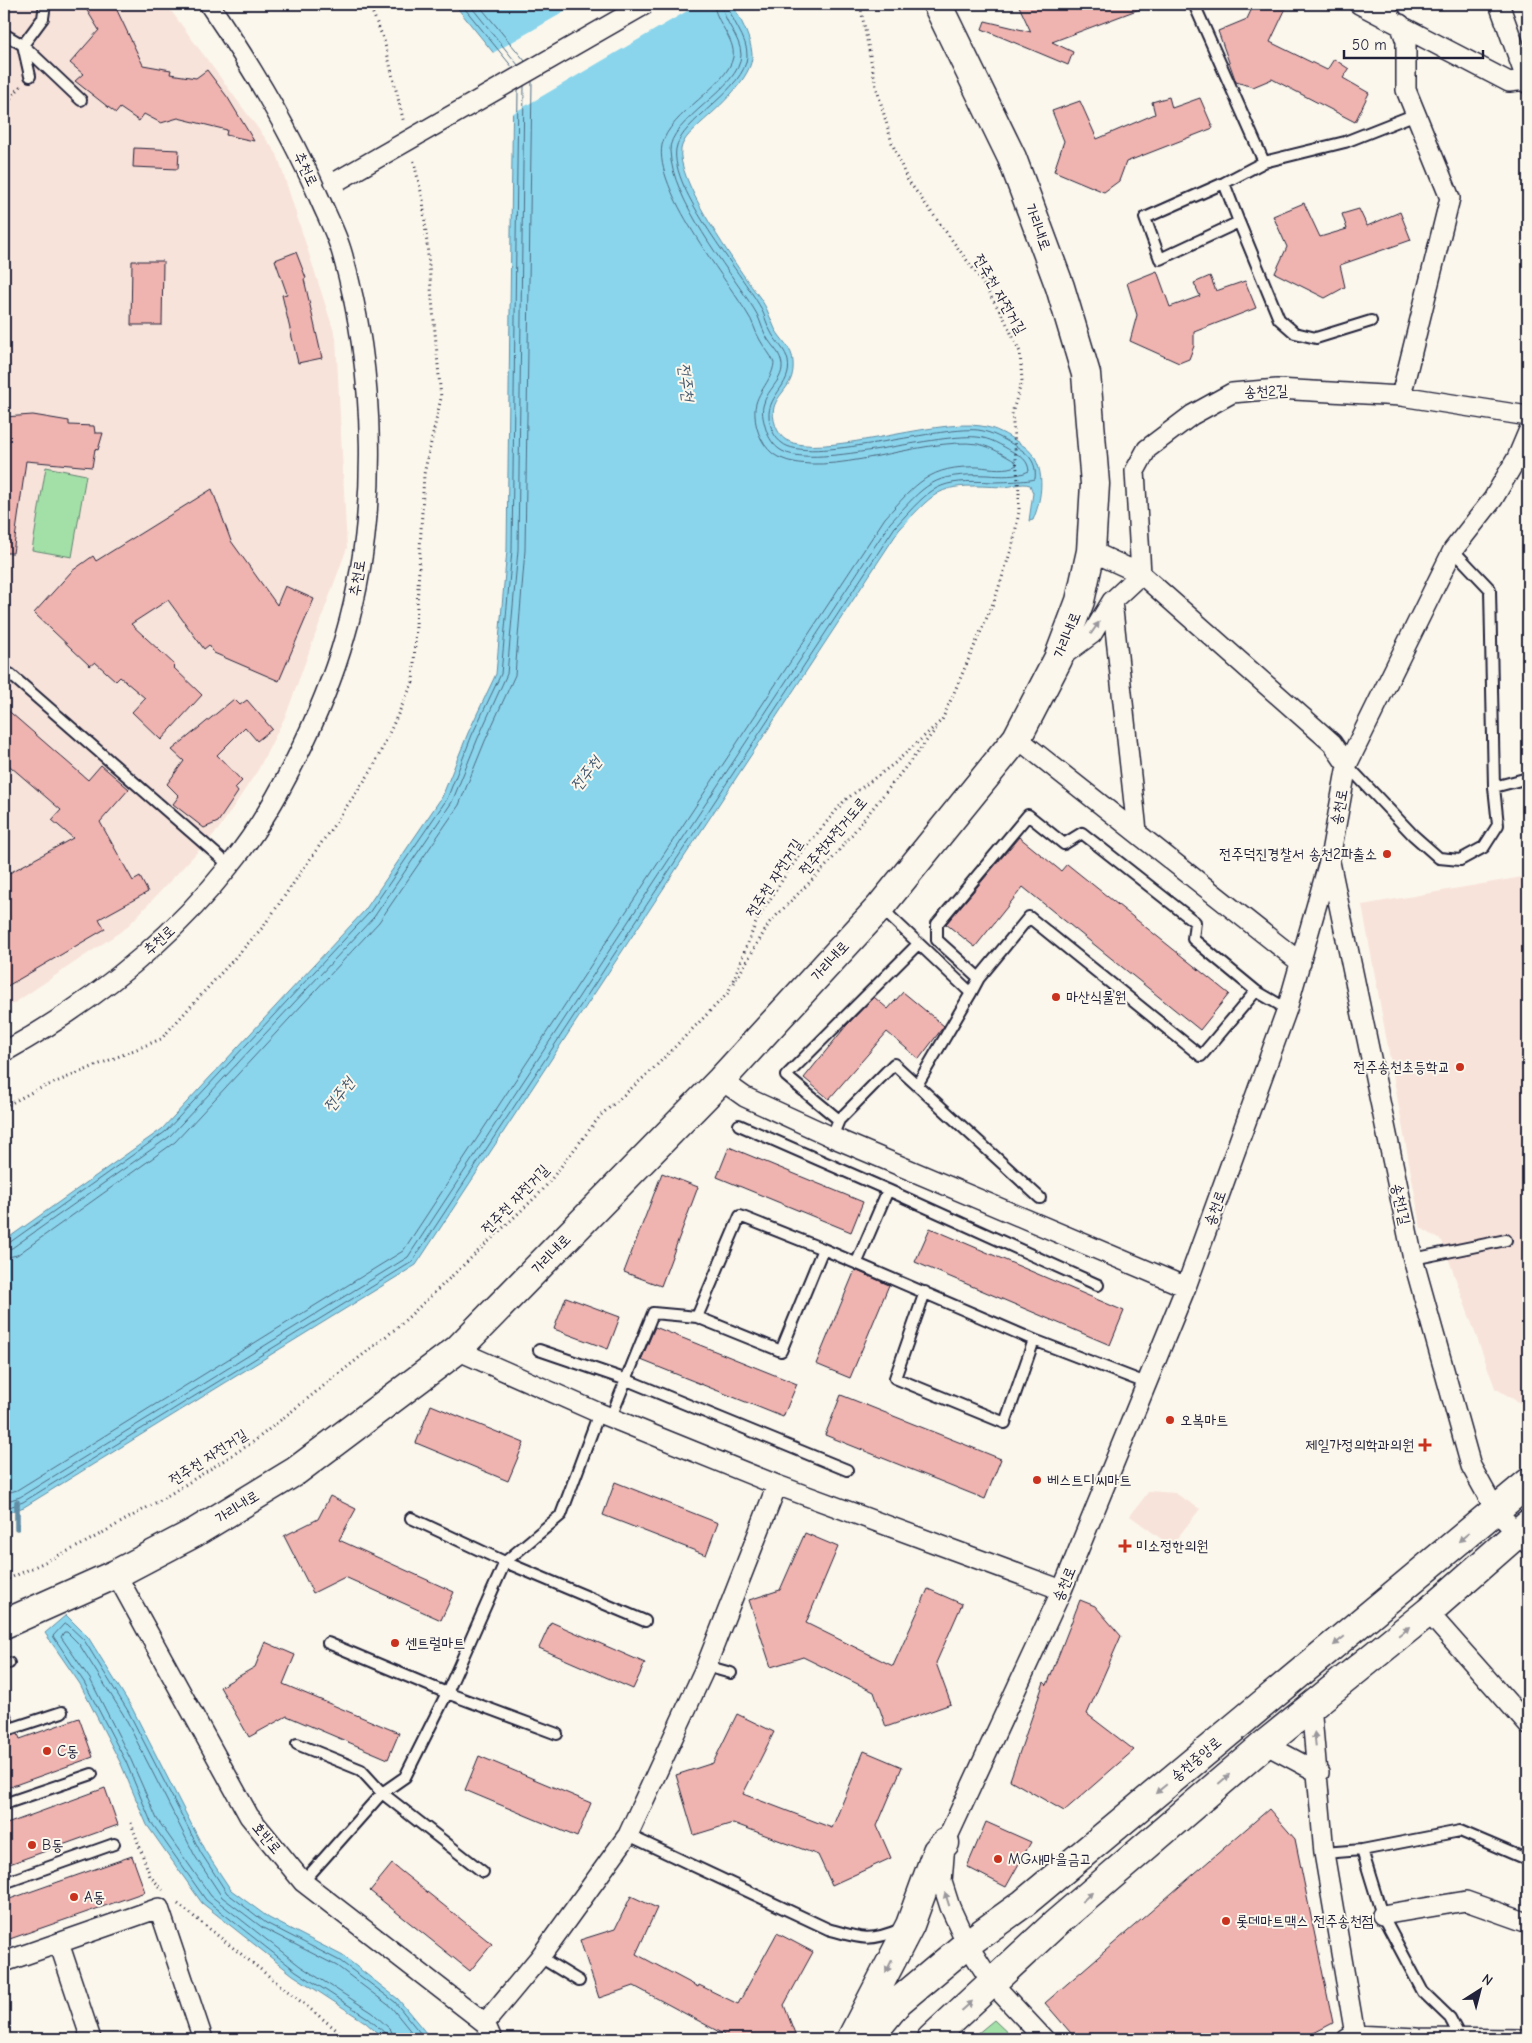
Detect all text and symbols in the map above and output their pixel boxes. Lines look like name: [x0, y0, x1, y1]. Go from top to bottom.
scale bar: [1344, 28, 1483, 60]
text: 50 m: [1352, 36, 1387, 54]
street label: 추천로: [290, 149, 322, 189]
street label: 가리내로: [1021, 201, 1055, 253]
street label: 전주천 자전거길: [970, 251, 1030, 337]
water label: 전주천: [675, 362, 698, 404]
street label: 송천2길: [1244, 381, 1288, 401]
street label: 추천로: [345, 559, 369, 597]
street label: 가리내로: [1050, 609, 1084, 661]
one-way arrow: [1090, 621, 1100, 635]
water label: 전주천: [567, 752, 606, 795]
street label: 송천로: [1327, 788, 1351, 826]
street label: 전주천자전거도로: [795, 793, 871, 879]
street label: 전주천 자전거길: [742, 836, 806, 920]
place label: 전주덕진경찰서 송천2파출소: [1219, 845, 1377, 863]
marker: 전주덕진경찰서 송천2파출소: [1381, 848, 1393, 860]
street label: 추천로: [140, 921, 178, 959]
street label: 가리내로: [807, 937, 853, 985]
place label: 마산식물원: [1066, 988, 1126, 1006]
marker: 마산식물원: [1050, 991, 1062, 1003]
place label: 전주송천초등학교: [1353, 1058, 1450, 1076]
marker: 전주송천초등학교: [1454, 1061, 1466, 1073]
water label: 전주천: [320, 1073, 359, 1116]
street label: 전주천 자전거길: [477, 1161, 553, 1237]
street label: 송천1길: [1388, 1182, 1414, 1226]
street label: 송천로: [1200, 1188, 1230, 1228]
street label: 가리내로: [528, 1230, 574, 1278]
place label: 오복마트: [1180, 1411, 1228, 1429]
marker: 오복마트: [1164, 1414, 1176, 1426]
street label: 전주천 자전거길: [166, 1425, 250, 1489]
place label: 제일가정의학과의원: [1305, 1436, 1414, 1454]
marker: 제일가정의학과의원: [1418, 1438, 1432, 1452]
place label: 베스트디씨마트: [1047, 1471, 1132, 1489]
marker: 베스트디씨마트: [1031, 1474, 1043, 1486]
street label: 가리내로: [212, 1487, 262, 1527]
one-way arrow: [1458, 1531, 1471, 1542]
place label: 미소정한의원: [1136, 1537, 1208, 1555]
marker: 미소정한의원: [1118, 1539, 1132, 1553]
street label: 송천로: [1049, 1564, 1079, 1604]
one-way arrow: [1397, 1626, 1410, 1637]
place label: 센트럴마트: [405, 1634, 465, 1652]
one-way arrow: [1333, 1635, 1346, 1646]
marker: 센트럴마트: [389, 1637, 401, 1649]
one-way arrow: [1311, 1731, 1319, 1747]
street label: 송천중앙로: [1167, 1733, 1225, 1785]
place label: C동: [57, 1742, 78, 1760]
marker: C동: [41, 1745, 53, 1757]
one-way arrow: [1217, 1774, 1230, 1785]
one-way arrow: [1154, 1784, 1167, 1795]
street label: 호반로: [248, 1818, 286, 1858]
place label: B동: [42, 1836, 63, 1854]
marker: B동: [26, 1839, 38, 1851]
place label: MG새마을금고: [1008, 1850, 1092, 1868]
marker: MG새마을금고: [992, 1853, 1004, 1865]
place label: A동: [84, 1888, 105, 1906]
marker: A동: [68, 1891, 80, 1903]
one-way arrow: [943, 1891, 951, 1906]
one-way arrow: [1081, 1891, 1094, 1902]
place label: 롯데마트맥스 전주송천점: [1236, 1912, 1374, 1930]
marker: 롯데마트맥스 전주송천점: [1220, 1915, 1232, 1927]
one-way arrow: [885, 1959, 893, 1974]
north arrow: [1454, 1966, 1504, 2016]
text: N: [1479, 1970, 1496, 1989]
one-way arrow: [961, 2000, 973, 2012]

